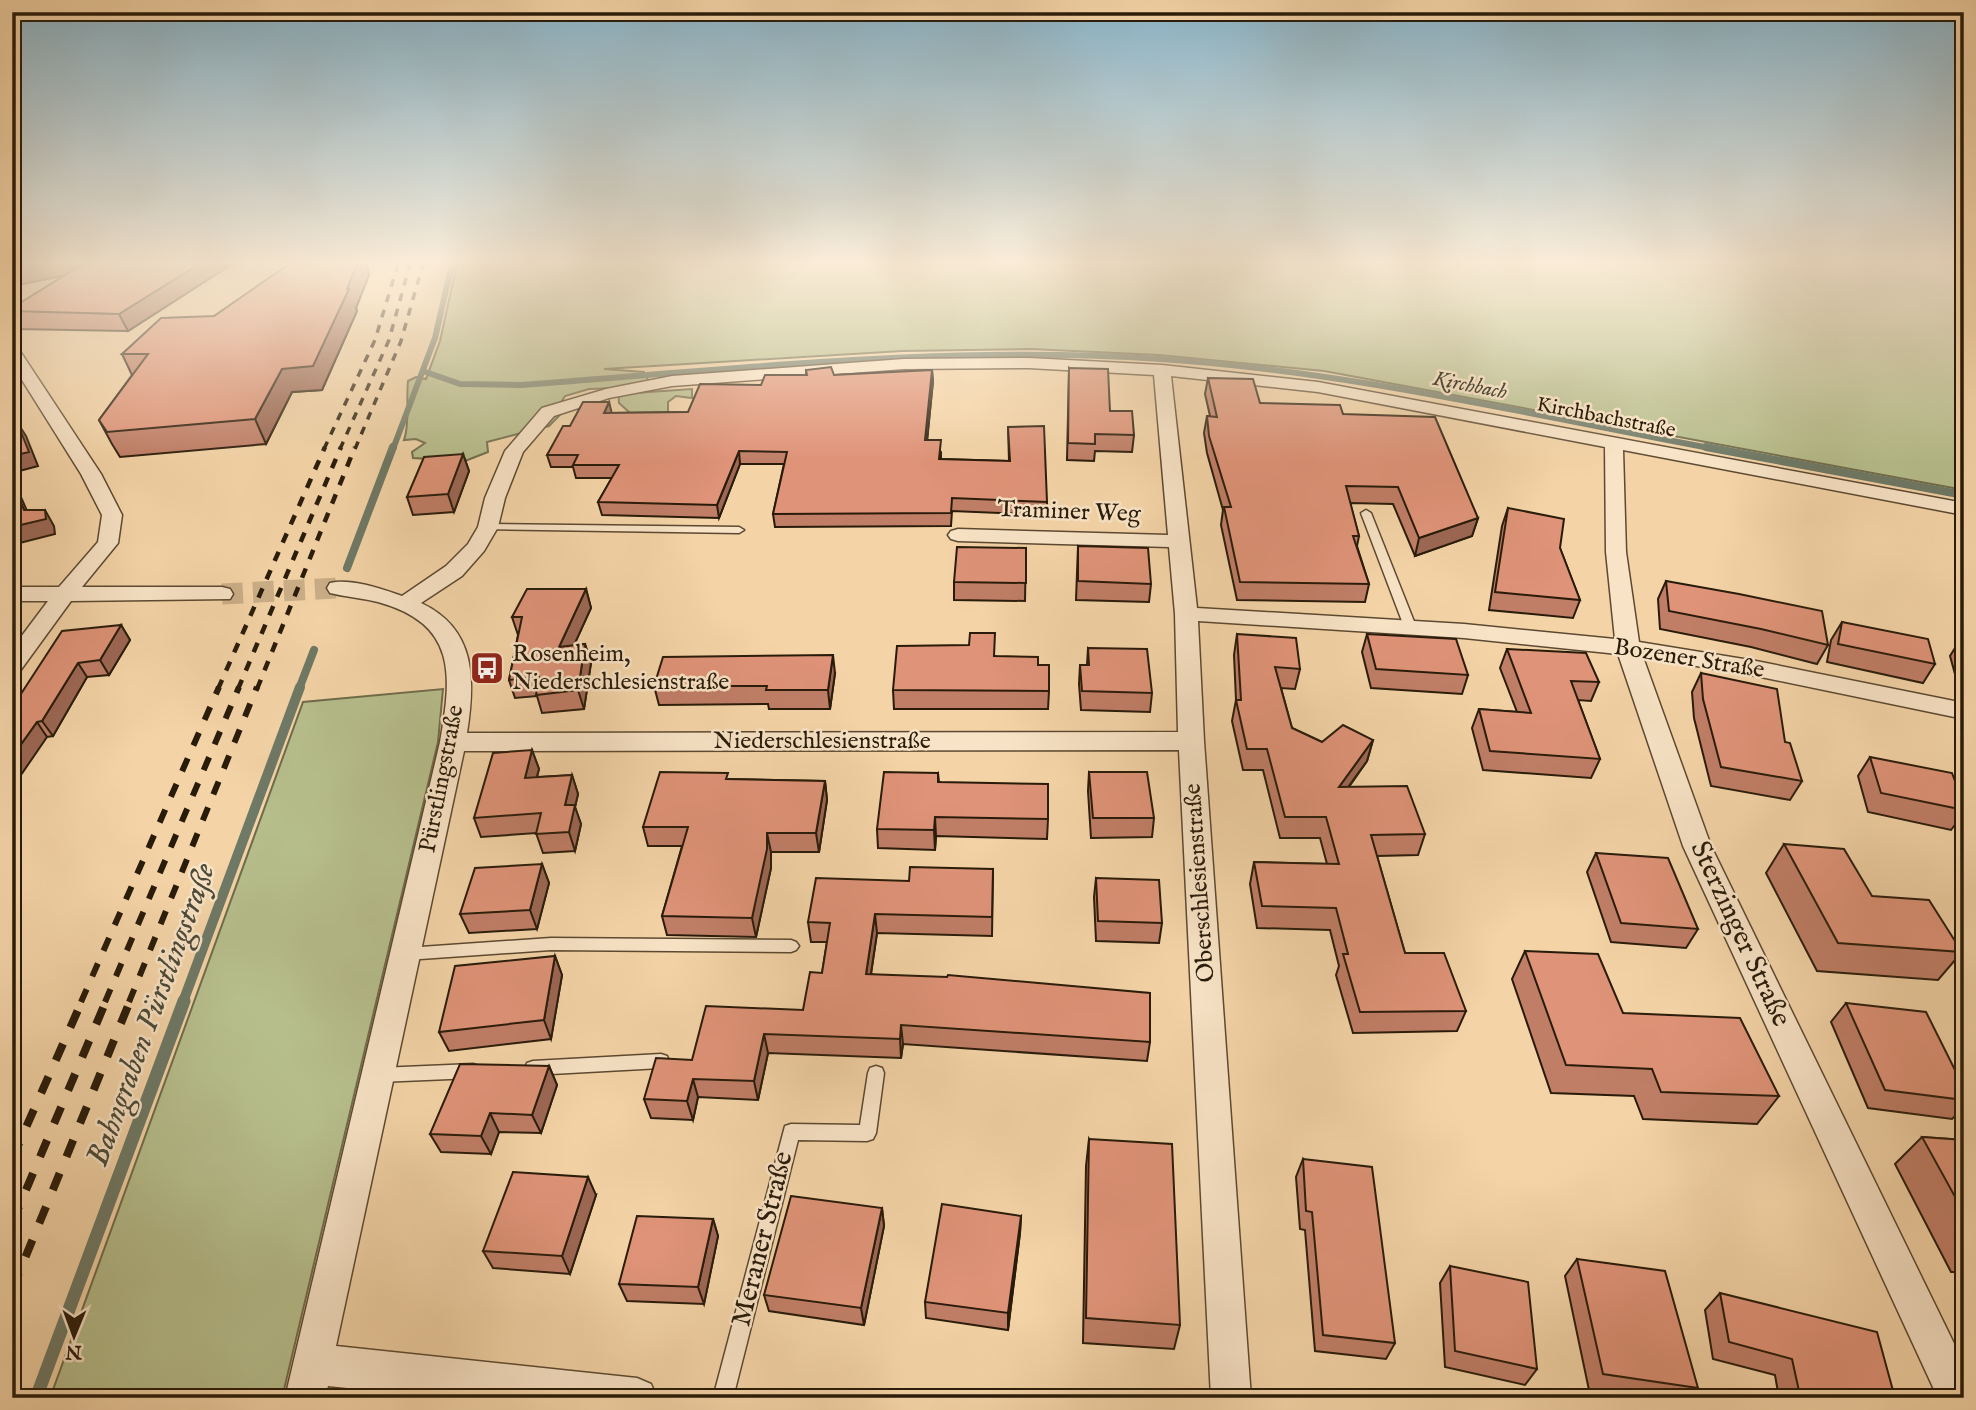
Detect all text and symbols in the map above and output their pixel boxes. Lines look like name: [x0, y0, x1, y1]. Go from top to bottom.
water label: Kirchbach: [1430, 365, 1510, 406]
street label: Kirchbachstraße: [1534, 391, 1678, 445]
street label: Traminer Weg: [997, 494, 1142, 530]
street label: Bozener Straße: [1612, 632, 1766, 686]
place label: Rosenheim, Niederschlesienstraße: [512, 639, 729, 698]
bus stop icon: Rosenheim, Niederschlesienstraße: [468, 649, 506, 687]
street label: Pürstlingstraße: [412, 702, 472, 856]
street label: Niederschlesienstraße: [713, 726, 931, 757]
street label: Oberschlesienstraße: [1178, 782, 1222, 984]
street label: Sterzinger Straße: [1682, 836, 1798, 1032]
water label: Bahngraben Pürstlingstraße: [78, 857, 226, 1172]
street label: Meraner Straße: [724, 1148, 802, 1330]
north arrow: [38, 1302, 108, 1372]
text: N: [65, 1339, 83, 1363]

